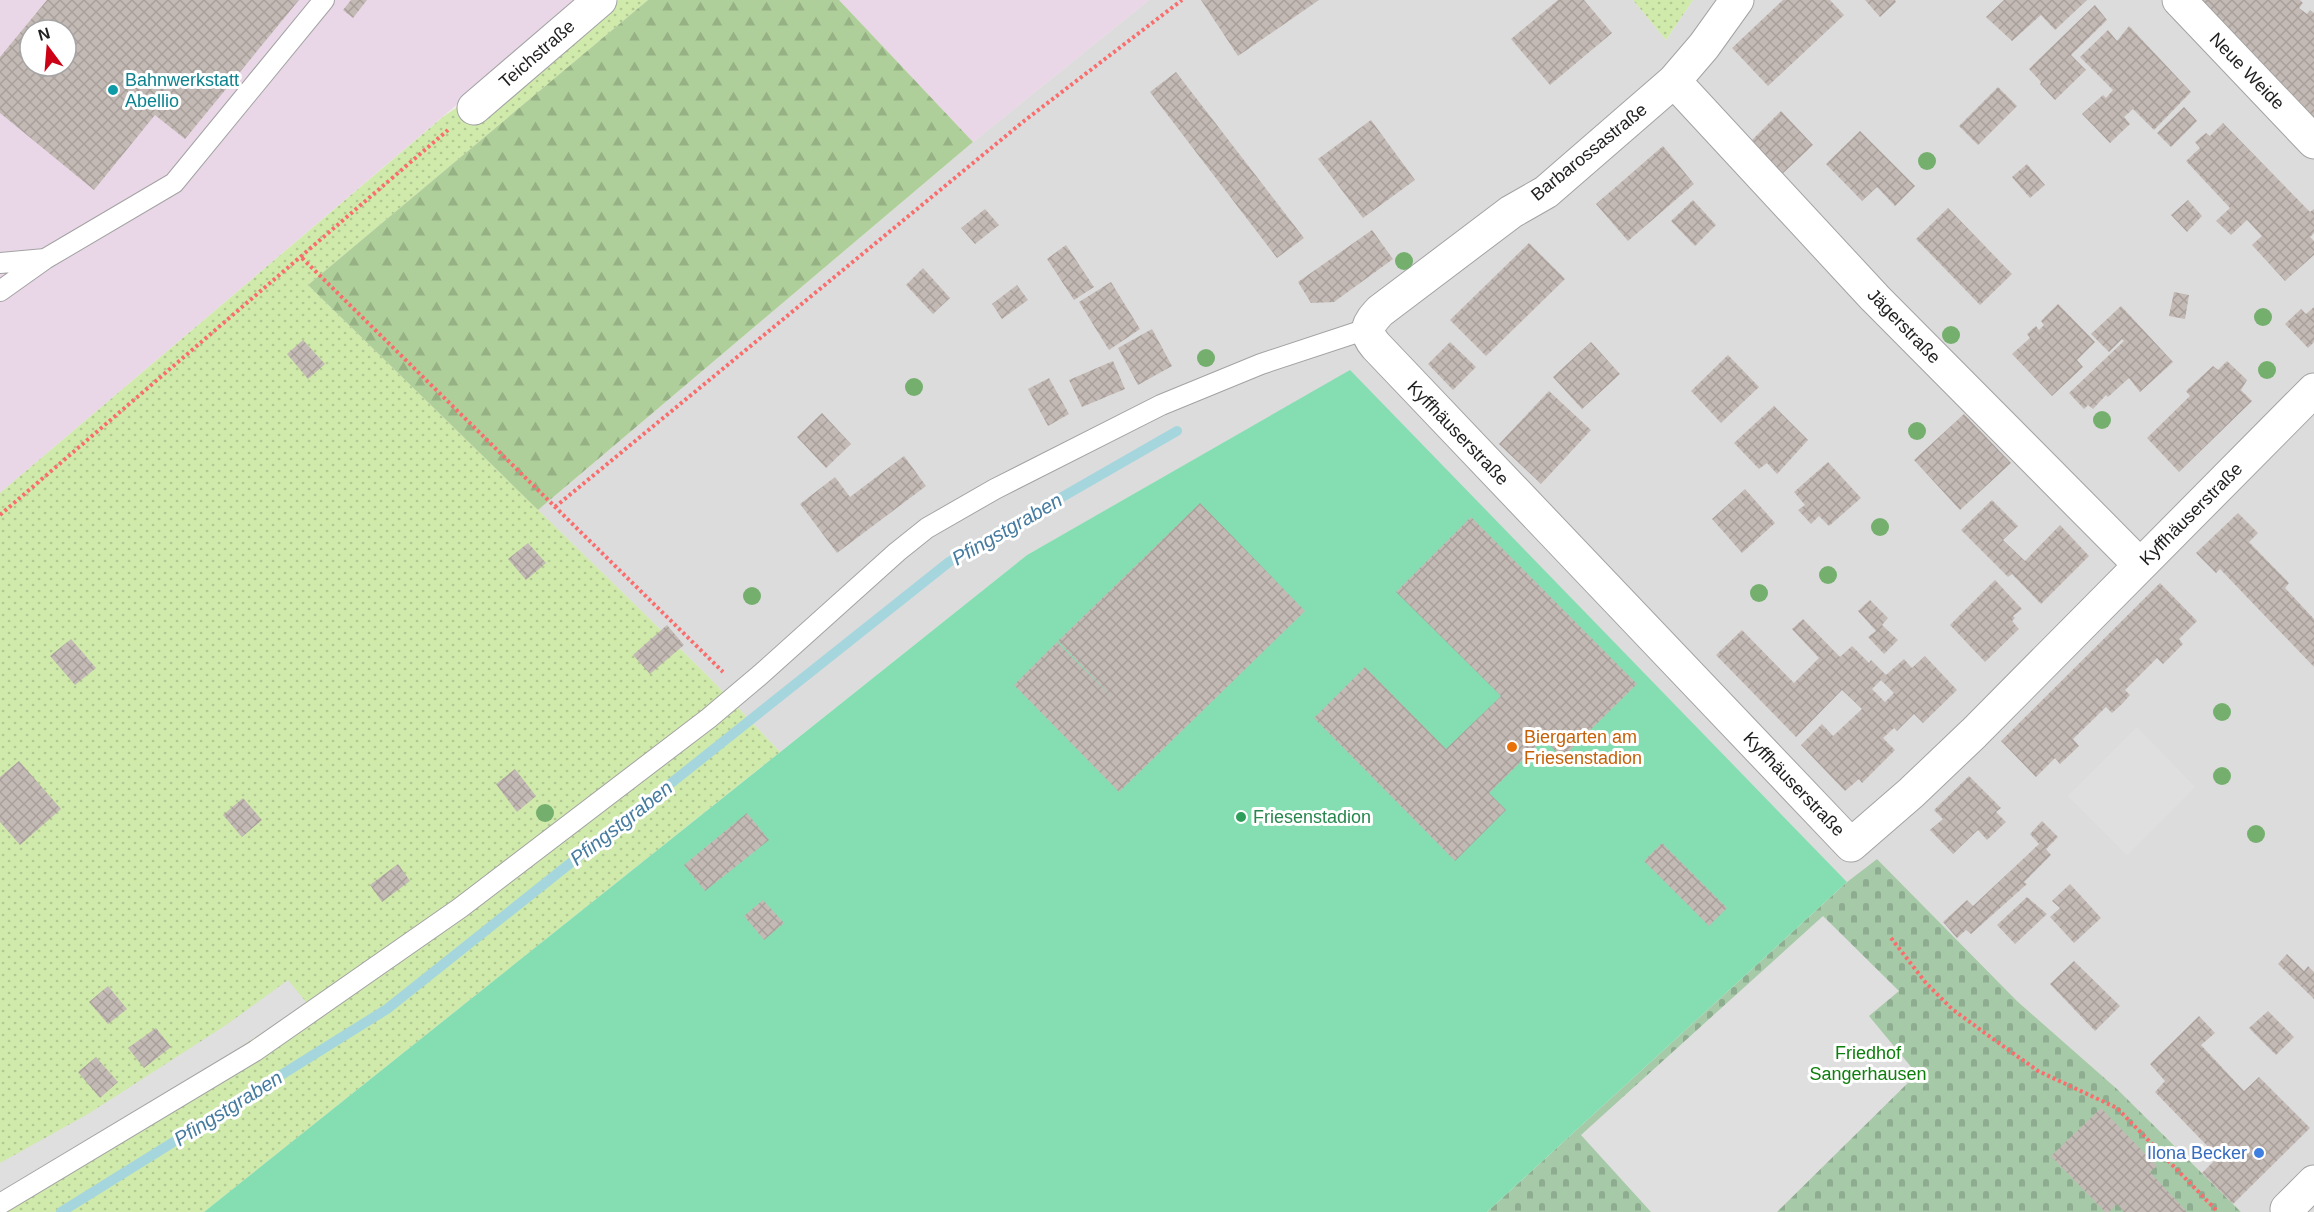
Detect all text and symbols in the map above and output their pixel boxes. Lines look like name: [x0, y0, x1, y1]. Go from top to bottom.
street label: Teichstraße: [495, 16, 579, 92]
north arrow: [18, 18, 78, 78]
text: N: [36, 24, 52, 44]
street label: Neue Weide: [2206, 29, 2288, 113]
place label: Bahnwerkstatt Abellio: [125, 70, 239, 111]
marker: Bahnwerkstatt Abellio: [106, 83, 120, 97]
street label: Barbarossastraße: [1527, 99, 1651, 205]
street label: Jägerstraße: [1863, 285, 1945, 367]
street label: Kyffhäuserstraße: [1403, 377, 1513, 489]
street label: Kyffhäuserstraße: [2136, 459, 2246, 569]
water label: Pfingstgraben: [948, 489, 1066, 569]
place label: Biergarten am Friesenstadion: [1524, 727, 1642, 768]
street label: Kyffhäuserstraße: [1739, 728, 1849, 840]
marker: Biergarten am Friesenstadion: [1505, 740, 1519, 754]
water label: Pfingstgraben: [566, 776, 676, 870]
place label: Friesenstadion: [1253, 807, 1371, 827]
marker: Friesenstadion: [1234, 810, 1248, 824]
park label: Friedhof Sangerhausen: [1809, 1043, 1927, 1084]
water label: Pfingstgraben: [170, 1066, 286, 1150]
place label: Ilona Becker: [2147, 1143, 2247, 1163]
marker: Ilona Becker: [2252, 1146, 2266, 1160]

